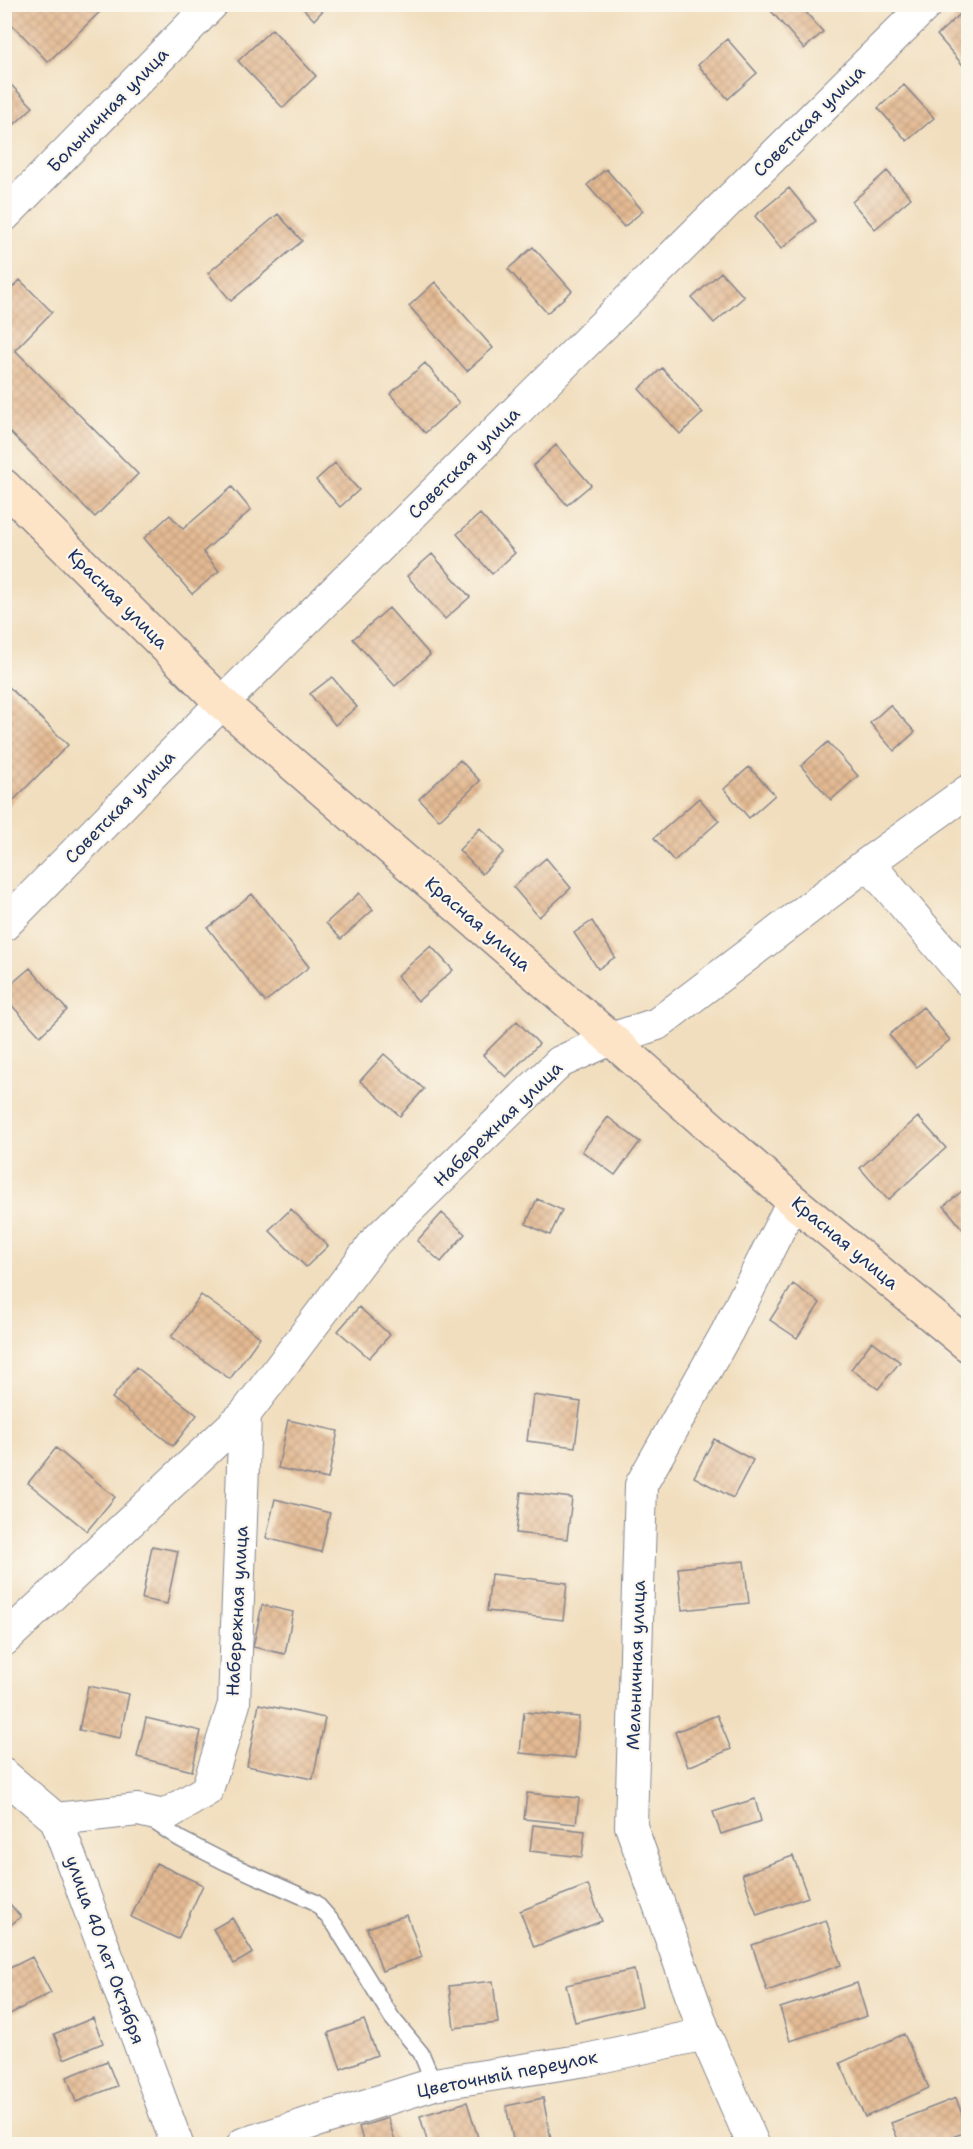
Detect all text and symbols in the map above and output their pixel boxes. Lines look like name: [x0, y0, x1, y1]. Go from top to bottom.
street label: Больничная улица: [42, 42, 174, 178]
street label: Советская улица: [748, 60, 870, 182]
street label: Советская улица: [403, 402, 525, 524]
street label: Красная улица: [62, 543, 174, 655]
street label: Советская улица: [60, 745, 180, 869]
street label: Красная улица: [420, 871, 536, 977]
street label: Набережная улица: [428, 1056, 568, 1192]
street label: Красная улица: [786, 1191, 904, 1295]
street label: Набережная улица: [221, 1525, 253, 1697]
street label: Мельничная улица: [621, 1580, 651, 1750]
street label: улица 40 лет Октября: [60, 1852, 150, 2048]
street label: Цветочный переулок: [414, 2045, 600, 2103]

